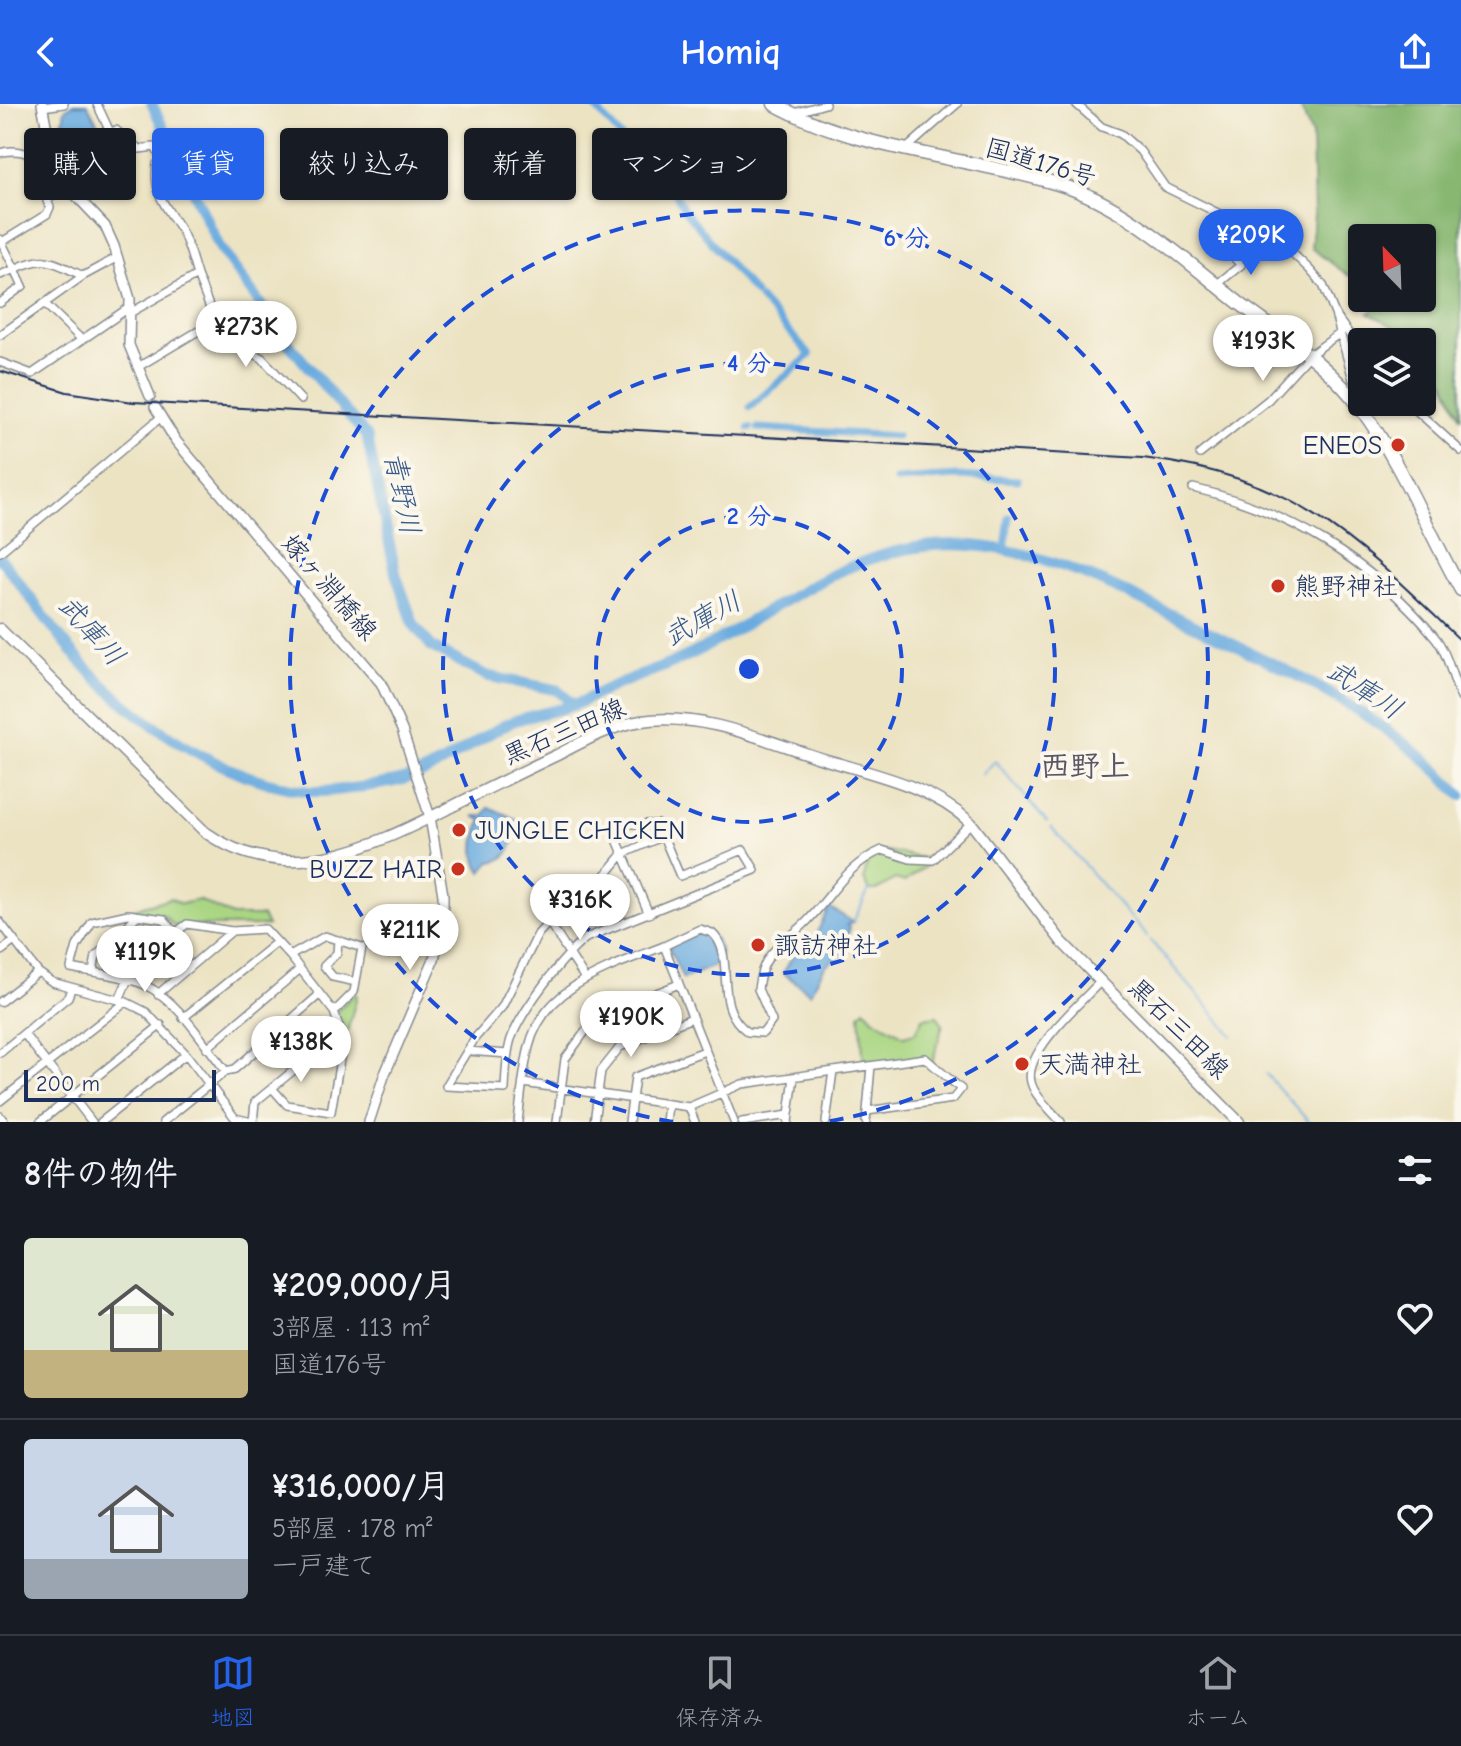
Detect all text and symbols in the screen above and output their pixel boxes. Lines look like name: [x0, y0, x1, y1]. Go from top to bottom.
icon: back: [24, 30, 68, 74]
icon: share: [1393, 30, 1437, 74]
text: Homiq: [680, 32, 781, 73]
chip: 購入: [24, 128, 136, 200]
chip: 賃貸: [152, 128, 264, 200]
chip: 絞り込み: [280, 128, 448, 200]
chip: 新着: [464, 128, 576, 200]
chip: マンション: [592, 128, 787, 200]
street label: 国道176号: [982, 133, 1100, 193]
pin: ¥209K: [1195, 209, 1307, 277]
text: ¥209K: [1217, 220, 1285, 250]
text: 6 分: [883, 224, 929, 252]
north arrow: [1348, 224, 1436, 312]
map controls: [1348, 224, 1436, 416]
pin: ¥273K: [190, 301, 302, 369]
text: ¥273K: [214, 312, 278, 342]
pin: ¥193K: [1207, 315, 1319, 383]
text: ¥193K: [1231, 326, 1295, 356]
button: layers: [1348, 328, 1436, 416]
text: 4 分: [727, 349, 771, 377]
place label: ENEOS: [1303, 431, 1382, 461]
marker: ENEOS: [1389, 436, 1407, 454]
water label: 青野川: [378, 449, 426, 538]
text: 2 分: [727, 502, 771, 530]
street label: 嫁ヶ淵橋線: [275, 529, 383, 647]
place label: 熊野神社: [1294, 572, 1398, 602]
marker: 熊野神社: [1269, 577, 1287, 595]
water label: 武庫川: [658, 585, 747, 653]
water label: 武庫川: [51, 589, 131, 673]
water label: 武庫川: [1321, 654, 1408, 726]
centre of rings: [735, 655, 763, 683]
street label: 黒石三田線: [499, 693, 630, 771]
district label: 西野上: [1040, 749, 1130, 784]
place label: JUNGLE CHICKEN: [475, 816, 685, 846]
marker: JUNGLE CHICKEN: [450, 821, 468, 839]
place label: BUZZ HAIR: [309, 855, 442, 885]
marker: BUZZ HAIR: [449, 860, 467, 878]
pin: ¥316K: [524, 874, 636, 942]
text: ¥316K: [548, 885, 612, 915]
pin: ¥211K: [354, 904, 466, 972]
text: ¥211K: [380, 915, 440, 945]
pin: ¥119K: [89, 926, 201, 994]
place label: 諏訪神社: [774, 931, 878, 961]
marker: 諏訪神社: [749, 936, 767, 954]
text: ¥119K: [114, 937, 176, 967]
street label: 黒石三田線: [1122, 972, 1235, 1085]
pin: ¥190K: [575, 991, 687, 1059]
text: ¥190K: [598, 1002, 664, 1032]
pin: ¥138K: [245, 1016, 357, 1084]
text: ¥138K: [269, 1027, 333, 1057]
place label: 天満神社: [1038, 1050, 1142, 1080]
marker: 天満神社: [1013, 1055, 1031, 1073]
scale bar: [24, 1066, 216, 1102]
text: 200 m: [36, 1071, 100, 1097]
icon: filters: [1393, 1148, 1437, 1192]
text: 8件の物件: [24, 1154, 177, 1194]
text: ¥209,000/月: [272, 1265, 457, 1305]
icon: home: [88, 1270, 184, 1366]
icon: heart: [1393, 1296, 1437, 1340]
text: 3部屋 · 113 m²: [272, 1313, 430, 1343]
text: 国道176号: [272, 1350, 387, 1380]
text: ¥316,000/月: [272, 1466, 450, 1506]
icon: home: [88, 1471, 184, 1567]
icon: heart: [1393, 1497, 1437, 1541]
text: 5部屋 · 178 m²: [272, 1514, 433, 1544]
text: 一戸建て: [272, 1551, 376, 1581]
tab: 地図: [211, 1651, 255, 1731]
tab: 保存済み: [676, 1651, 764, 1731]
tab: ホーム: [1185, 1651, 1250, 1731]

